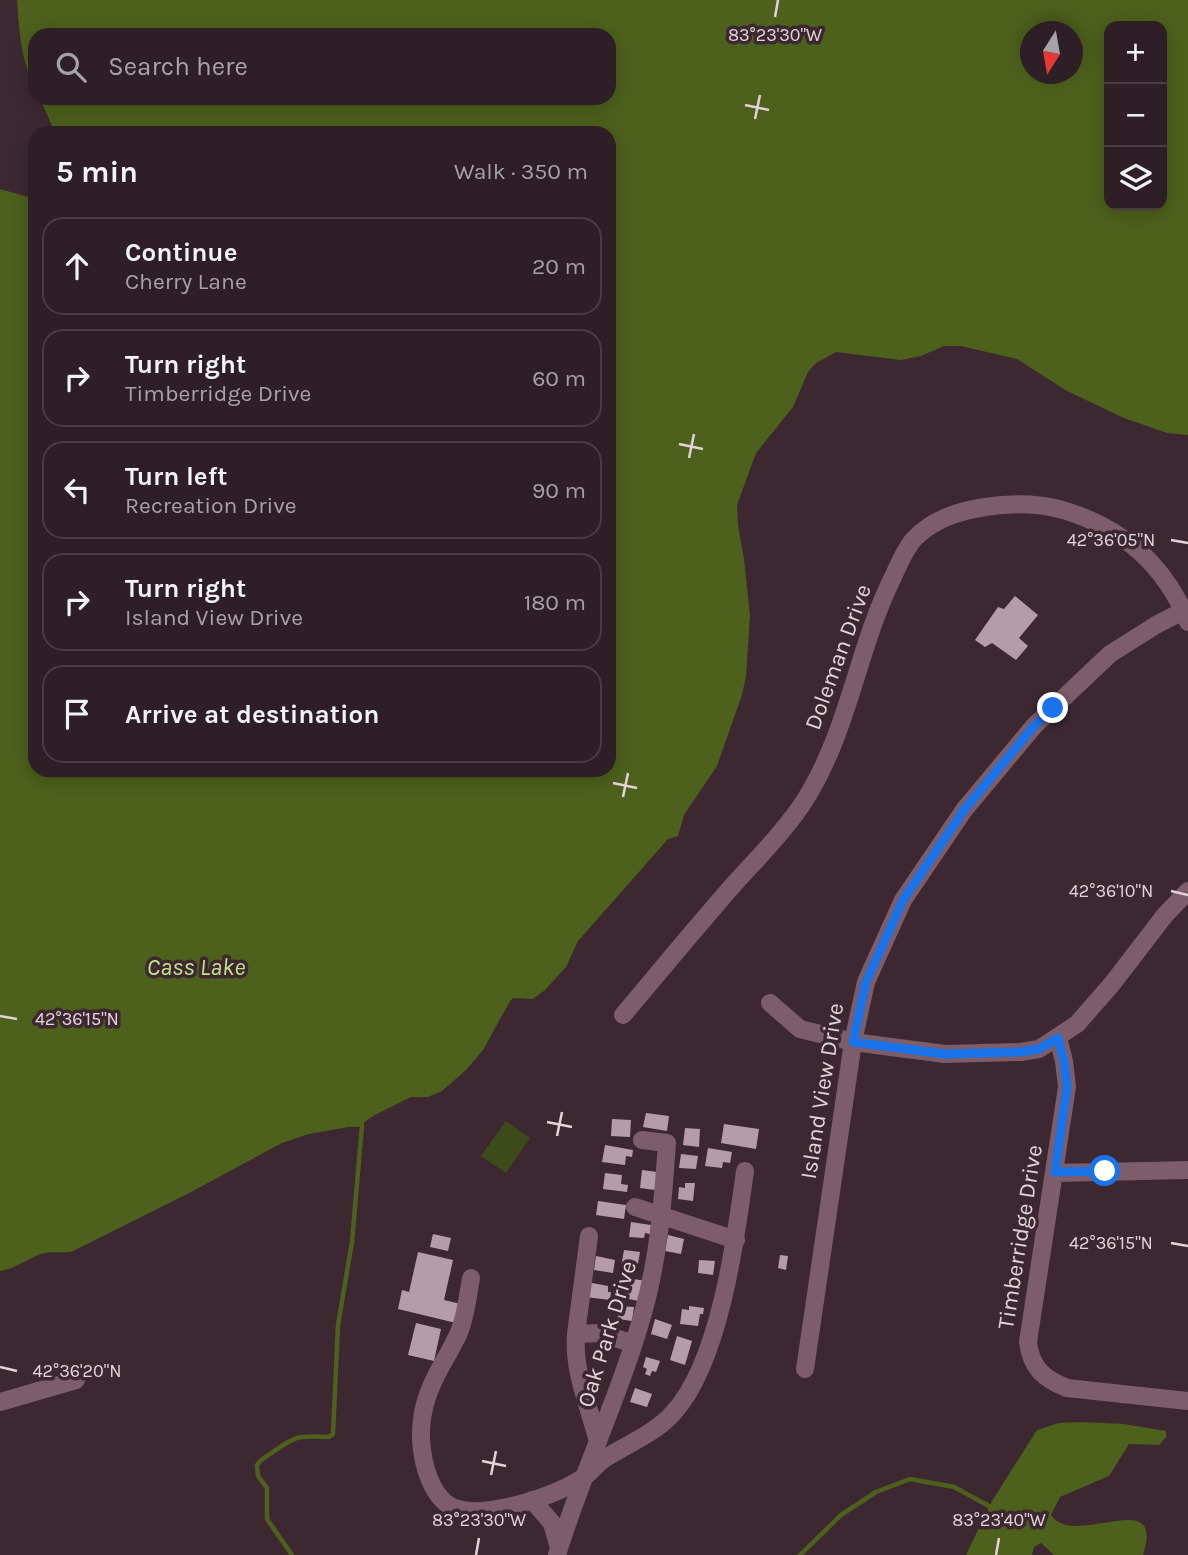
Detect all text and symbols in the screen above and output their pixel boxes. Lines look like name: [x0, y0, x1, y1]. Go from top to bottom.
north arrow: [1020, 21, 1083, 84]
map controls: [1104, 21, 1167, 210]
button: +: [1104, 21, 1167, 84]
text: 83°23'30"W: [728, 24, 822, 46]
search box: [28, 28, 616, 105]
icon: search: [52, 48, 90, 86]
text: Search here: [108, 51, 248, 82]
button: −: [1104, 84, 1167, 147]
button: layers: [1104, 147, 1167, 210]
text: 5 min: [56, 154, 138, 190]
text: Walk · 350 m: [454, 158, 588, 185]
text: Continue: [125, 237, 237, 268]
icon: ahead: [58, 247, 96, 285]
text: 20 m: [532, 253, 586, 280]
text: Cherry Lane: [125, 268, 247, 295]
text: Turn right: [125, 349, 246, 380]
icon: right: [58, 359, 96, 397]
text: 60 m: [532, 365, 586, 392]
text: Timberridge Drive: [125, 380, 311, 407]
text: Turn left: [125, 461, 227, 492]
icon: left: [58, 471, 96, 509]
text: 90 m: [532, 477, 586, 504]
text: Recreation Drive: [125, 492, 297, 519]
text: 42°36'05"N: [1067, 529, 1155, 551]
text: Turn right: [125, 573, 246, 604]
street label: Doleman Drive: [799, 580, 877, 734]
icon: right: [58, 583, 96, 621]
text: 180 m: [524, 589, 586, 616]
text: Island View Drive: [125, 604, 303, 631]
route end: [1037, 692, 1068, 723]
icon: arrive: [58, 695, 96, 733]
text: Arrive at destination: [125, 699, 379, 730]
text: 42°36'10"N: [1069, 880, 1153, 902]
water label: Cass Lake: [147, 953, 245, 981]
street label: Island View Drive: [795, 1001, 849, 1181]
text: 42°36'15"N: [35, 1008, 119, 1030]
street label: Timberridge Drive: [992, 1143, 1048, 1331]
route start: [1089, 1155, 1120, 1186]
text: 42°36'15"N: [1069, 1232, 1153, 1254]
street label: Oak Park Drive: [572, 1257, 642, 1411]
text: 42°36'20"N: [33, 1360, 121, 1382]
text: 83°23'30"W: [432, 1509, 526, 1531]
text: 83°23'40"W: [952, 1509, 1046, 1531]

